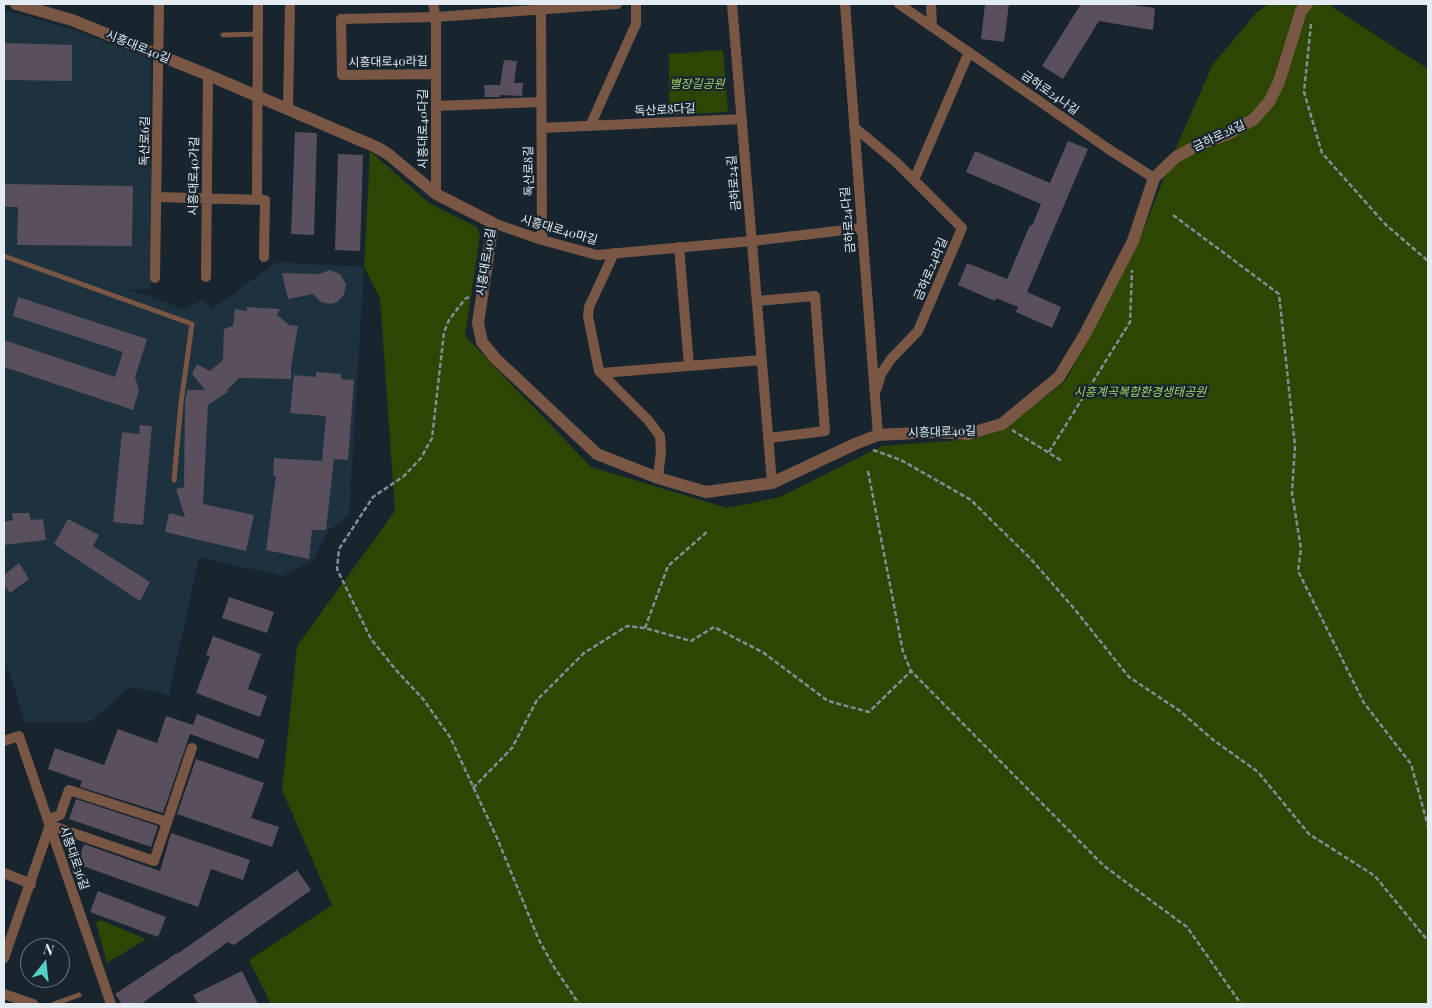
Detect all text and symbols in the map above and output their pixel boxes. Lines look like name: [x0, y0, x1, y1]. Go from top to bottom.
street label: 시흥대로40길: [104, 28, 172, 66]
street label: 시흥대로40라길: [348, 54, 428, 70]
street label: 금하로24나길: [1018, 68, 1082, 118]
park label: 별장길공원: [669, 77, 725, 91]
street label: 시흥대로40다길: [416, 89, 430, 169]
street label: 독산로8다길: [634, 101, 696, 119]
street label: 독산로6길: [137, 116, 153, 166]
street label: 금하로28길: [1191, 118, 1247, 154]
street label: 시흥대로40가길: [186, 136, 202, 216]
street label: 독산로8길: [521, 146, 537, 196]
street label: 금하로24길: [724, 155, 744, 211]
street label: 금하로24다길: [838, 186, 858, 254]
street label: 시흥대로40마길: [519, 212, 599, 248]
street label: 시흥대로40길: [474, 227, 498, 297]
street label: 금하로24라길: [911, 235, 951, 303]
park label: 시흥계곡복합환경생태공원: [1074, 385, 1206, 399]
street label: 시흥대로40길: [908, 424, 976, 440]
street label: 시흥대로36길: [56, 824, 92, 892]
north arrow: [20, 938, 70, 988]
text: N: [42, 939, 56, 960]

